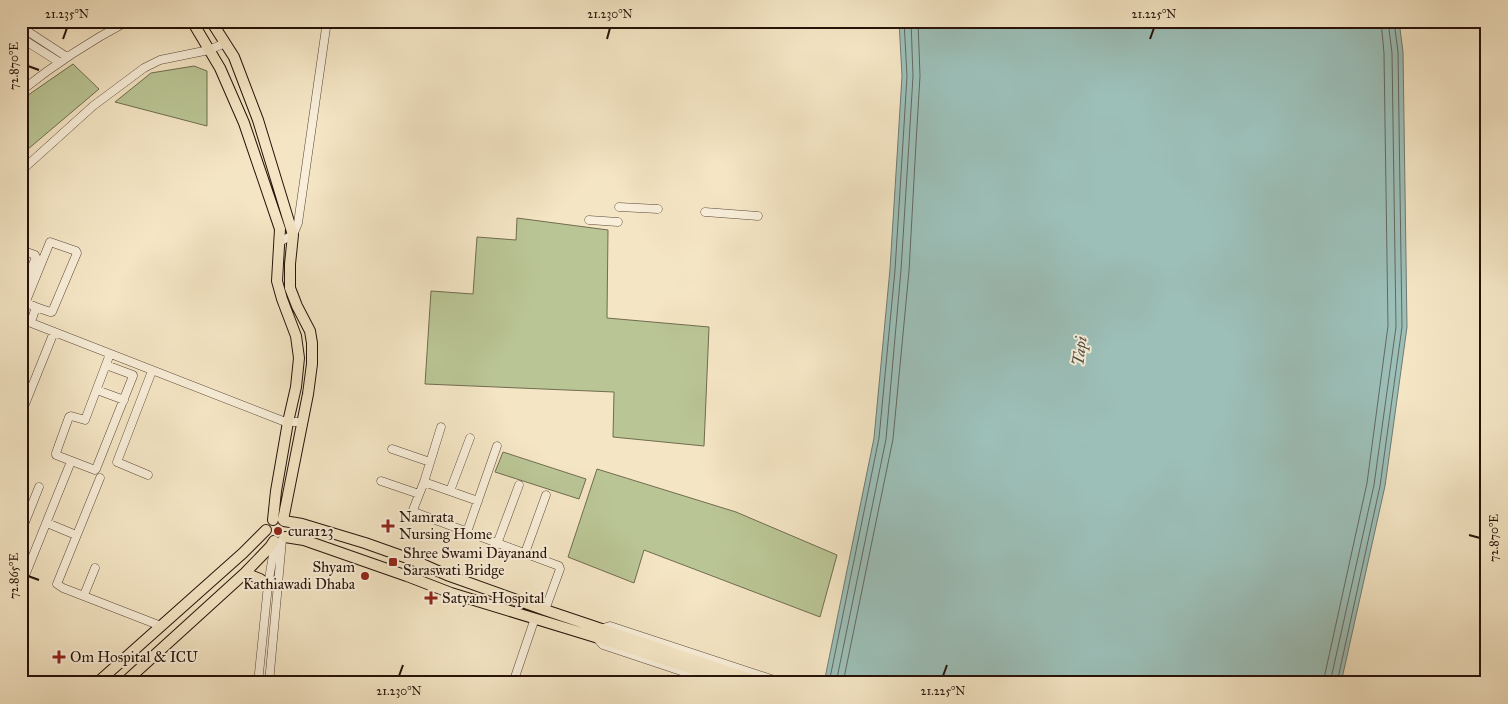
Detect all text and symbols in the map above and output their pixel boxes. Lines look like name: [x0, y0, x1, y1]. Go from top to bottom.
text: 21.235°N: [45, 7, 89, 21]
text: 21.230°N: [587, 7, 633, 21]
text: 21.225°N: [1132, 7, 1176, 21]
text: 72.870°E: [7, 42, 21, 90]
water label: Tapi: [1068, 335, 1092, 367]
place label: Namrata Nursing Home: [399, 508, 492, 543]
text: 72.870°E: [1487, 514, 1501, 562]
marker: Namrata Nursing Home: [381, 519, 395, 533]
place label: cura123: [288, 522, 334, 540]
marker: cura123: [272, 525, 284, 537]
place label: Shree Swami Dayanand Saraswati Bridge: [403, 544, 548, 579]
text: 72.865°E: [7, 553, 21, 599]
marker: Shree Swami Dayanand Saraswati Bridge: [387, 556, 399, 568]
place label: Shyam Kathiawadi Dhaba: [243, 558, 356, 593]
marker: Shyam Kathiawadi Dhaba: [359, 570, 371, 582]
place label: Satyam Hospital: [442, 589, 546, 607]
marker: Satyam Hospital: [424, 591, 438, 605]
place label: Om Hospital & ICU: [70, 648, 198, 666]
marker: Om Hospital & ICU: [52, 650, 66, 664]
text: 21.230°N: [376, 684, 422, 698]
text: 21.225°N: [921, 684, 965, 698]

